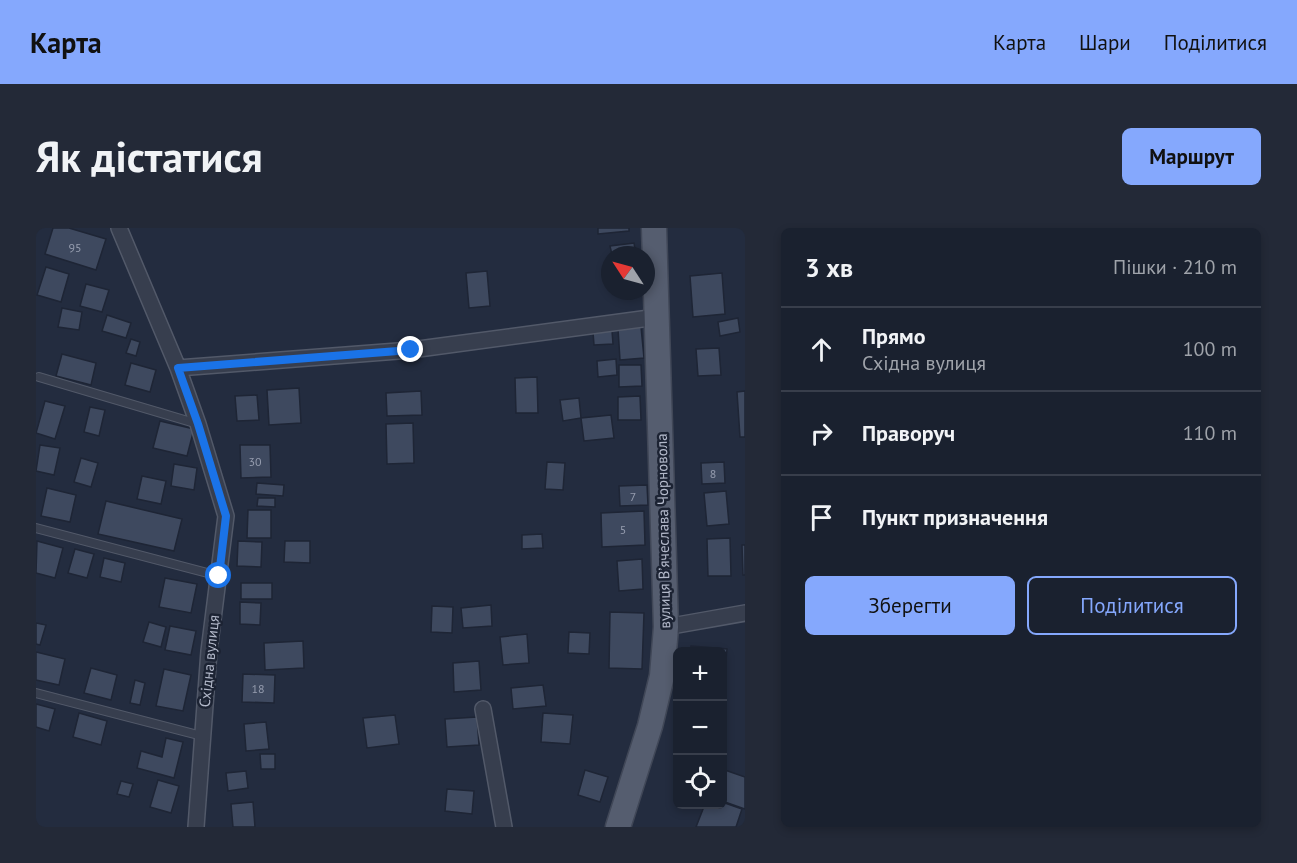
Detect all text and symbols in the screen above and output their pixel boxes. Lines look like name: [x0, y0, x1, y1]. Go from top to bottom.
text: Карта: [30, 24, 102, 61]
text: Карта: [993, 29, 1046, 56]
text: Шари: [1079, 29, 1131, 56]
text: Поділитися: [1164, 29, 1267, 56]
button: Маршрут: [1122, 128, 1261, 185]
text: Як дістатися: [36, 129, 263, 184]
house number: 95: [68, 240, 82, 255]
north arrow: [601, 246, 655, 300]
text: 3 хв: [805, 251, 853, 284]
text: Пішки · 210 m: [1113, 254, 1237, 280]
text: Прямо: [862, 322, 925, 350]
icon: ahead: [805, 333, 838, 366]
route end: [397, 336, 423, 362]
text: 100 m: [1183, 336, 1237, 362]
text: Східна вулиця: [862, 350, 986, 376]
icon: right: [805, 417, 838, 450]
text: Праворуч: [862, 419, 955, 447]
text: 110 m: [1183, 420, 1237, 446]
street label: вулиця Вʼячеслава Чорновола: [652, 433, 674, 629]
house number: 30: [248, 454, 262, 469]
house number: 8: [710, 466, 716, 481]
house number: 7: [630, 489, 636, 504]
icon: arrive: [805, 501, 838, 534]
text: Пункт призначення: [862, 503, 1048, 531]
house number: 5: [620, 522, 626, 537]
route start: [205, 562, 231, 588]
button: Зберегти: [805, 576, 1015, 635]
button: Поділитися: [1027, 576, 1237, 635]
street label: Східна вулиця: [195, 614, 223, 708]
map controls: [673, 647, 727, 809]
button: +: [673, 647, 727, 701]
house number: 18: [251, 681, 265, 696]
button: −: [673, 701, 727, 755]
button: locate: [673, 755, 727, 809]

